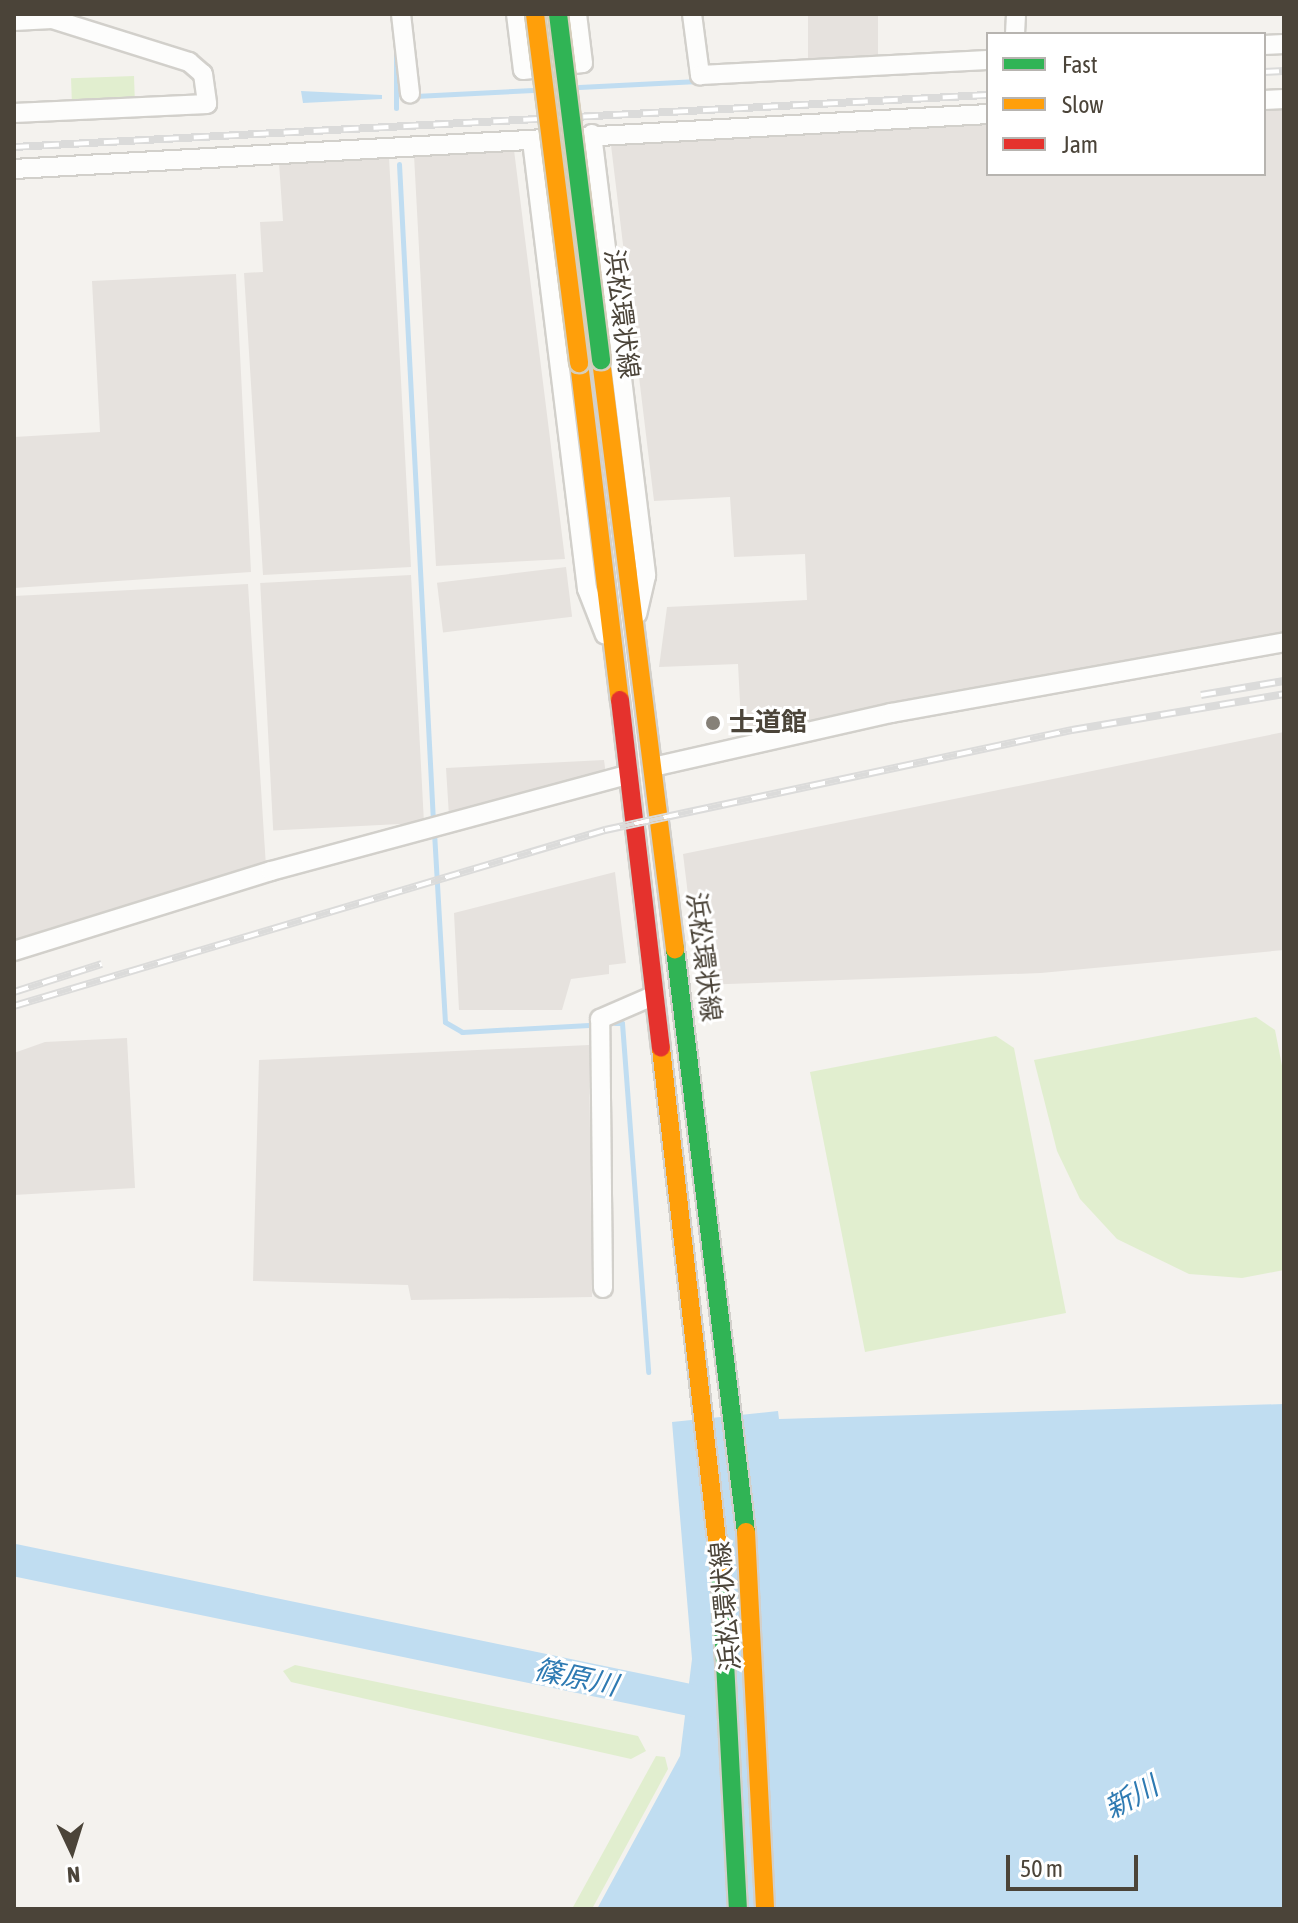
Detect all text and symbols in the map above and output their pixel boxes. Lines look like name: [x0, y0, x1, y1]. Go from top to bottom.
legend: [986, 32, 1266, 176]
text: Fast: [1062, 51, 1098, 78]
text: Slow: [1062, 91, 1104, 118]
text: Jam: [1062, 131, 1098, 158]
street label: 浜松環状線: [598, 248, 644, 380]
place label: 士道館: [729, 707, 807, 739]
marker: 士道館: [704, 714, 722, 732]
street label: 浜松環状線: [680, 891, 726, 1023]
street label: 浜松環状線: [705, 1540, 747, 1672]
water label: 篠原川: [531, 1652, 621, 1702]
water label: 新川: [1098, 1769, 1164, 1825]
north arrow: [32, 1811, 112, 1891]
scale bar: [1010, 1839, 1142, 1889]
text: 50 m: [1020, 1855, 1063, 1882]
text: N: [66, 1862, 81, 1888]

